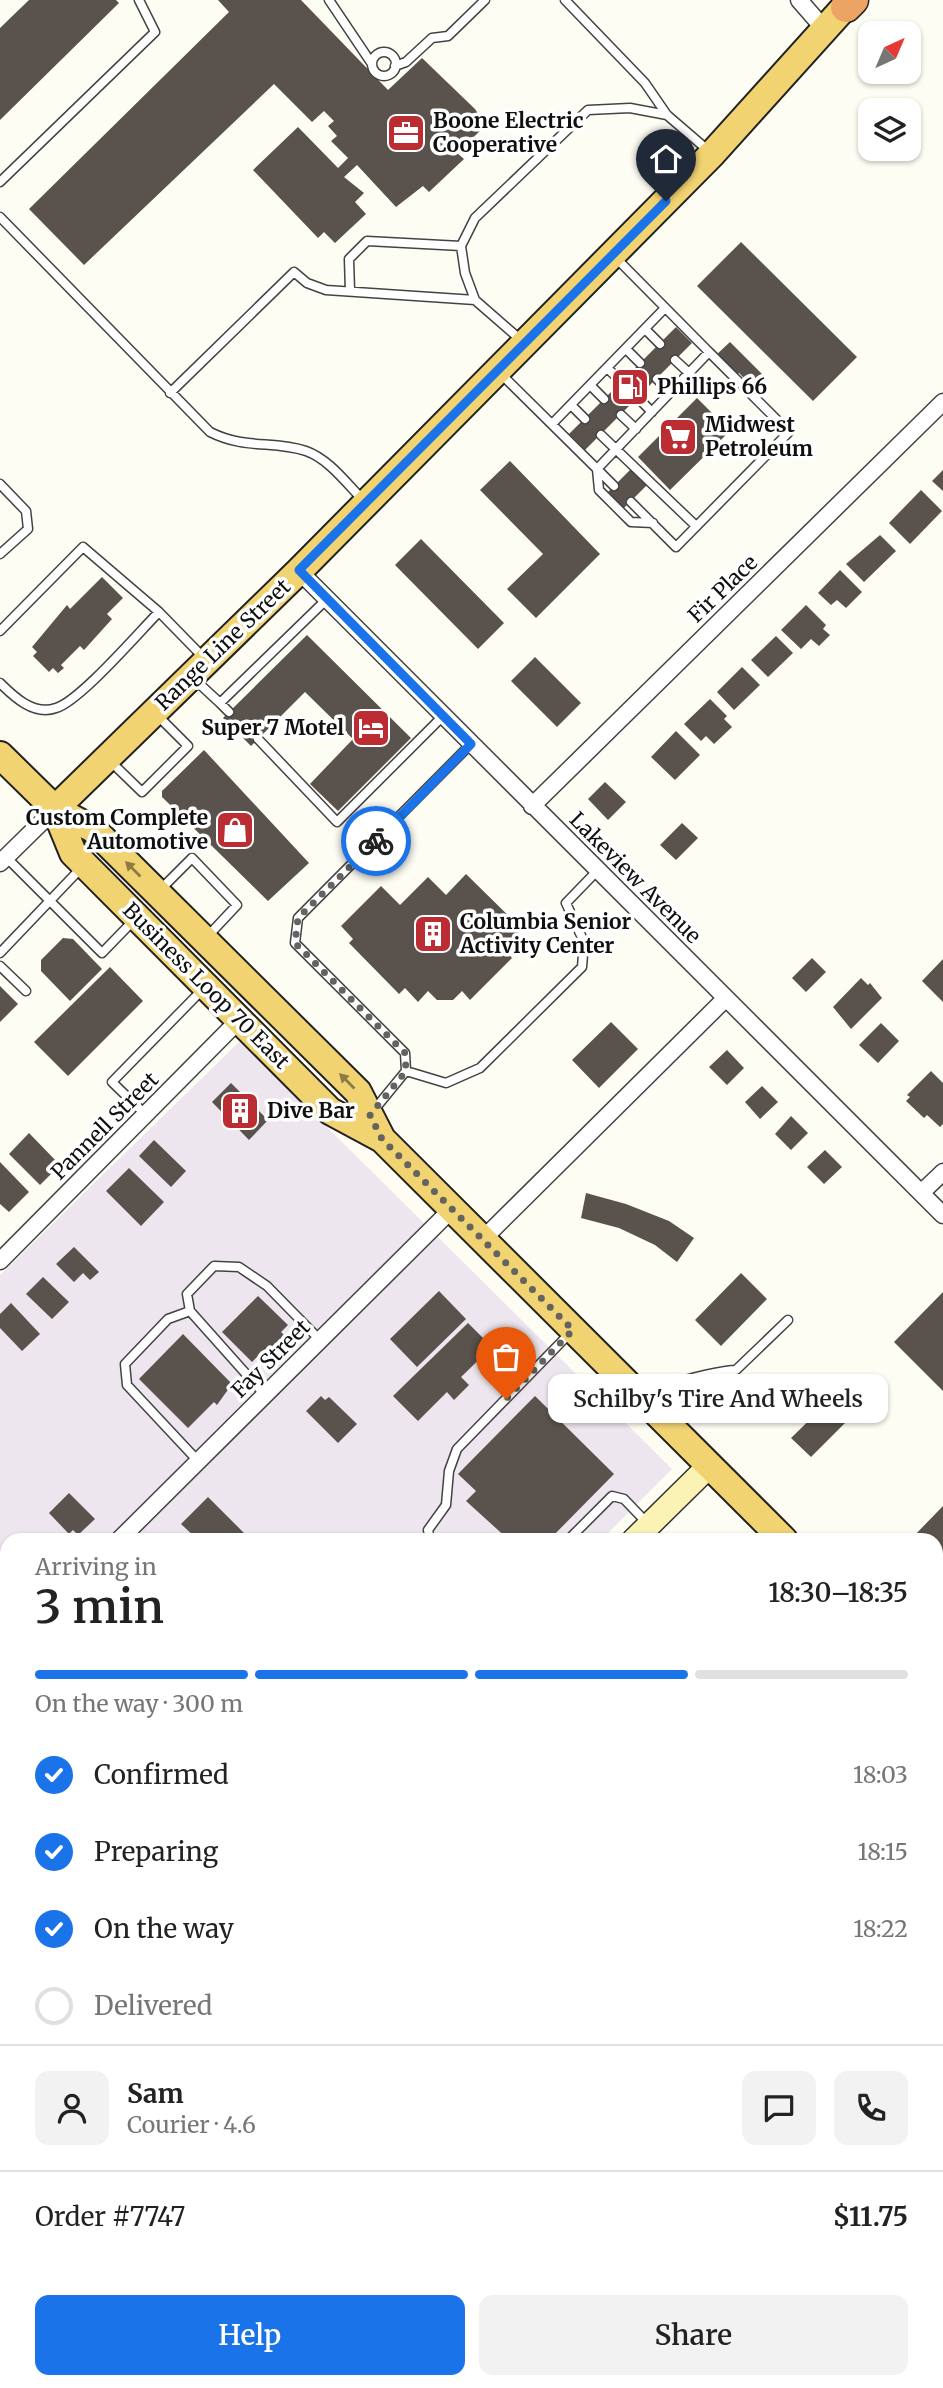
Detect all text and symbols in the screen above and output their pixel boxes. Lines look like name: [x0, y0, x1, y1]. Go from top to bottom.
north arrow: [858, 21, 920, 84]
map controls: [858, 21, 921, 161]
button: layers: [858, 98, 921, 161]
place label: Boone Electric Cooperative: [433, 107, 584, 158]
office icon: Boone Electric Cooperative: [385, 112, 427, 154]
pin: [636, 129, 696, 201]
icon: home: [647, 140, 685, 178]
fuel station icon: Phillips 66: [609, 366, 651, 408]
place label: Phillips 66: [657, 373, 767, 400]
place label: Midwest Petroleum: [705, 411, 813, 462]
supermarket icon: Midwest Petroleum: [657, 416, 699, 458]
street label: Fir Place: [682, 549, 763, 628]
street label: Range Line Street: [149, 573, 296, 716]
hotel icon: Super 7 Motel: [350, 707, 392, 749]
place label: Super 7 Motel: [201, 714, 344, 741]
place label: Custom Complete Automotive: [26, 804, 208, 855]
courier: [341, 806, 411, 876]
street label: Lakeview Avenue: [564, 806, 707, 949]
shop icon: Custom Complete Automotive: [214, 809, 256, 851]
icon: bike: [357, 822, 395, 860]
one-way arrow: [125, 862, 142, 878]
street label: Business Loop 70 East: [117, 897, 295, 1075]
place label: Columbia Senior Activity Center: [459, 908, 632, 959]
building icon: Columbia Senior Activity Center: [412, 913, 454, 955]
street label: Pannell Street: [45, 1066, 164, 1185]
one-way arrow: [339, 1073, 355, 1089]
building icon: Dive Bar: [219, 1090, 261, 1132]
place label: Dive Bar: [267, 1097, 355, 1124]
street label: Fay Street: [226, 1314, 316, 1404]
pin: [476, 1327, 536, 1399]
icon: bag: [487, 1338, 525, 1376]
callout: Schilby's Tire And Wheels: [548, 1374, 888, 1424]
text: Schilby's Tire And Wheels: [573, 1384, 863, 1413]
text: Arriving in: [35, 1552, 157, 1581]
text: 18:30–18:35: [768, 1576, 908, 1609]
text: 3 min: [35, 1578, 164, 1636]
text: On the way · 300 m: [35, 1689, 243, 1718]
icon: check: [35, 1756, 73, 1794]
text: Confirmed: [94, 1758, 229, 1791]
text: 18:03: [853, 1760, 908, 1789]
icon: check: [35, 1833, 73, 1871]
text: Preparing: [94, 1835, 218, 1868]
text: 18:15: [857, 1837, 908, 1866]
icon: check: [35, 1910, 73, 1948]
text: On the way: [94, 1912, 234, 1945]
text: 18:22: [853, 1914, 908, 1943]
text: Delivered: [94, 1989, 213, 2022]
button: person: [35, 2071, 109, 2145]
button: chat: [742, 2071, 816, 2145]
button: phone: [834, 2071, 908, 2145]
text: Sam: [127, 2077, 184, 2110]
text: Courier · 4.6: [127, 2110, 256, 2139]
text: Order #7747: [35, 2200, 185, 2233]
text: $11.75: [833, 2200, 908, 2233]
button: Help: [35, 2295, 465, 2375]
button: Share: [479, 2295, 908, 2375]

